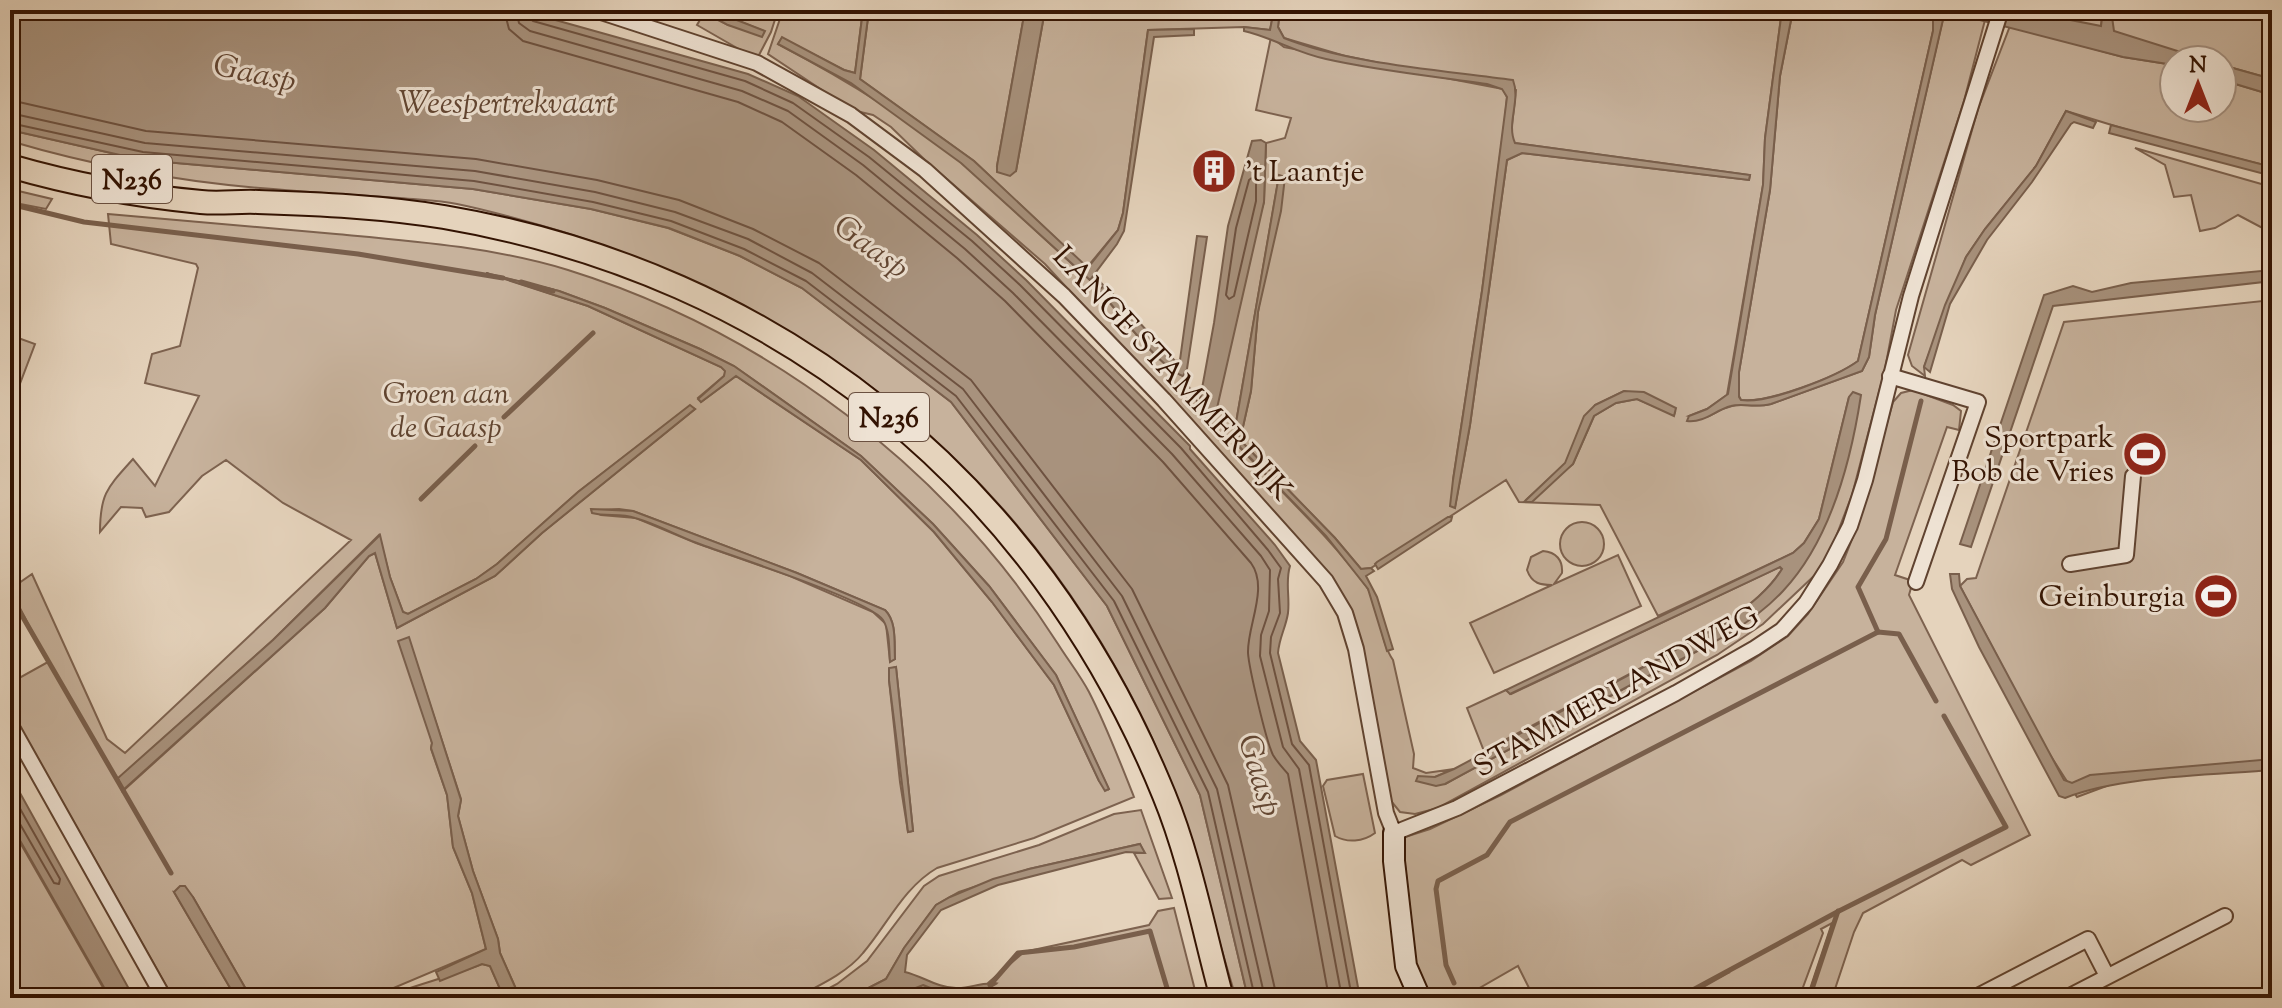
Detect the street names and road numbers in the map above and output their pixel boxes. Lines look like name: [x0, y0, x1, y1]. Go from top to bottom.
road number: N236: [92, 155, 172, 203]
street label: LANGE STAMMERDIJK: [1041, 238, 1301, 512]
road number: N236: [849, 393, 929, 441]
street label: STAMMERLANDWEG: [1466, 597, 1768, 790]

